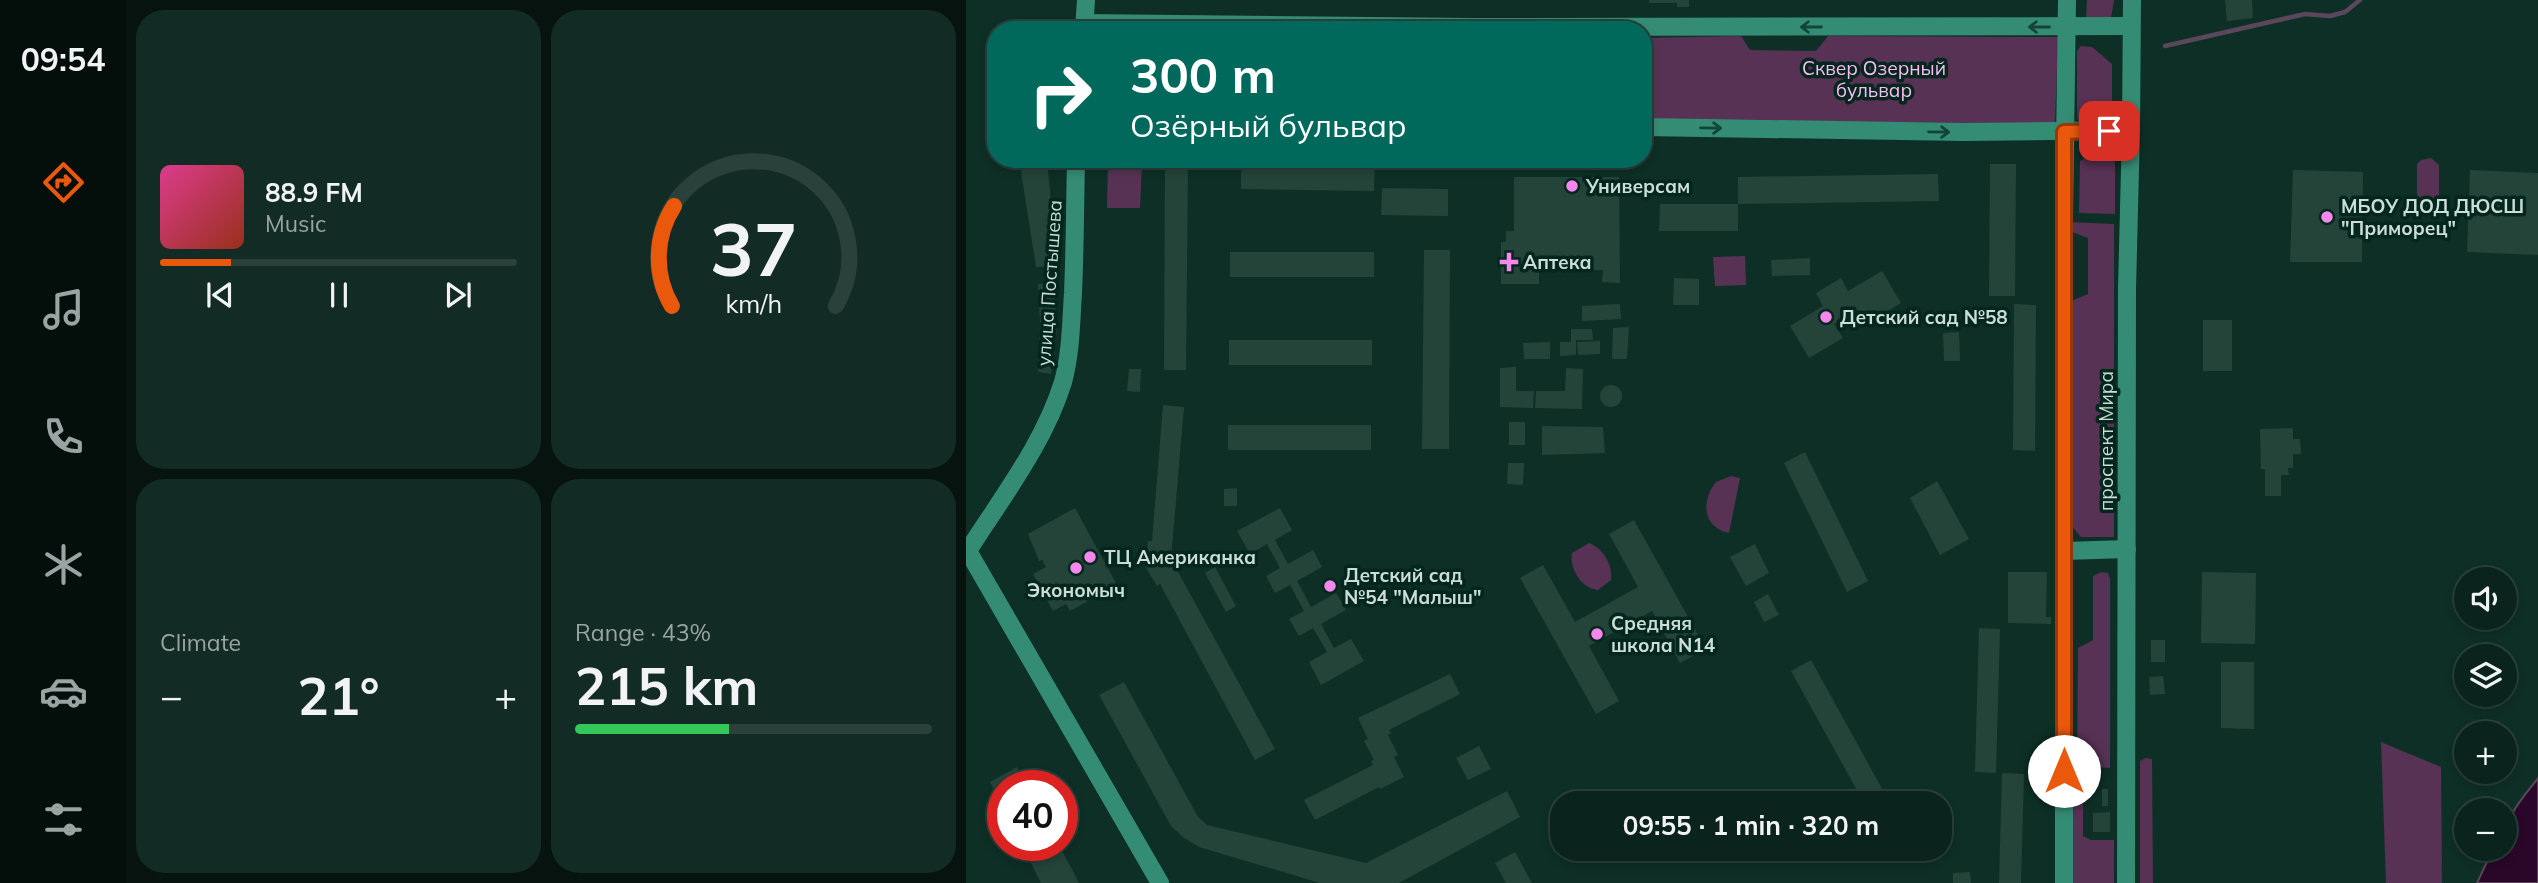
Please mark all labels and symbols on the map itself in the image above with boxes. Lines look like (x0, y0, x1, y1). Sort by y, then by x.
one-way arrow (1800, 20, 1823, 34)
one-way arrow (2027, 20, 2050, 34)
park label: Сквер Озерный бульвар (1802, 56, 1946, 102)
pin (2079, 101, 2139, 161)
one-way arrow (1700, 121, 1723, 135)
one-way arrow (1927, 125, 1950, 138)
place label: Универсам (1585, 174, 1690, 198)
marker: Универсам (1564, 178, 1580, 194)
place label: МБОУ ДОД ДЮСШ "Приморец" (2341, 194, 2524, 240)
street label: улица Постышева (1031, 199, 1067, 367)
marker: МБОУ ДОД ДЮСШ "Приморец" (2319, 209, 2335, 225)
place label: Аптека (1523, 250, 1592, 274)
marker: Аптека (1501, 254, 1517, 270)
place label: Детский сад №58 (1840, 305, 2008, 329)
marker: Детский сад №58 (1818, 309, 1834, 325)
street label: проспект Мира (2094, 371, 2118, 511)
place label: ТЦ Американка (1104, 545, 1256, 569)
marker: ТЦ Американка (1082, 549, 1098, 565)
marker: Экономыч (1068, 560, 1084, 576)
place label: Детский сад №54 "Малыш" (1344, 563, 1482, 609)
place label: Экономыч (1027, 578, 1125, 602)
marker: Детский сад №54 "Малыш" (1322, 578, 1338, 594)
place label: Средняя школа N14 (1611, 611, 1716, 657)
marker: Средняя школа N14 (1589, 626, 1605, 642)
position arrow (2027, 734, 2101, 808)
speed limit sign: 40 (987, 770, 1078, 861)

